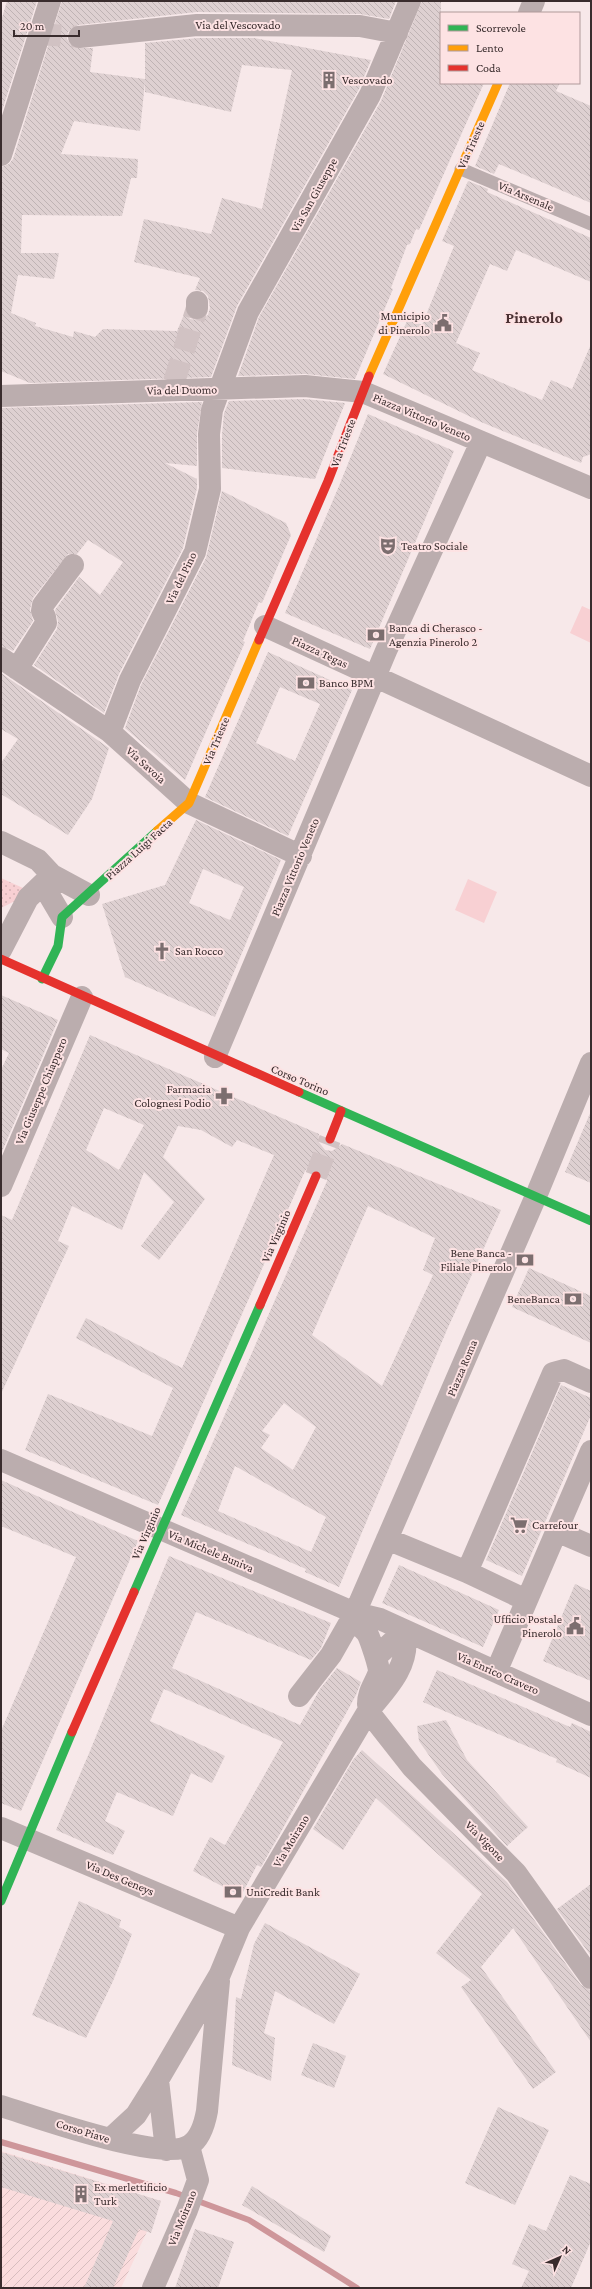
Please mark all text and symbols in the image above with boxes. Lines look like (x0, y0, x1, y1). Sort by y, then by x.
scale bar (14, 12, 79, 38)
legend (440, 12, 580, 84)
street label: Via del Vescovado (195, 18, 281, 32)
text: 20 m (20, 19, 45, 33)
text: Scorrevole (476, 21, 526, 35)
text: Lento (476, 41, 504, 55)
text: Coda (476, 61, 501, 75)
building icon: Vescovado (319, 70, 339, 90)
place label: Vescovado (342, 73, 392, 87)
street label: Via Trieste (454, 119, 488, 171)
street label: Via San Giuseppe (288, 156, 340, 234)
street label: Via Arsenale (496, 178, 556, 214)
place label: Municipio di Pinerolo (378, 309, 430, 337)
district label: Pinerolo (505, 309, 563, 326)
public building icon: Municipio di Pinerolo (433, 313, 453, 333)
street label: Via del Duomo (147, 382, 217, 398)
street label: Piazza Vittorio Veneto (371, 390, 473, 444)
street label: Via Trieste (327, 417, 359, 469)
theatre icon: Teatro Sociale (378, 536, 398, 556)
place label: Teatro Sociale (401, 539, 468, 553)
street label: Via del Pino (162, 550, 200, 606)
place label: Banca di Cherasco - Agenzia Pinerolo 2 (389, 621, 483, 649)
bank icon: Banca di Cherasco - Agenzia Pinerolo 2 (366, 625, 386, 645)
street label: Piazza Tegas (290, 633, 350, 671)
bank icon: Banco BPM (296, 673, 316, 693)
place label: Banco BPM (319, 676, 373, 690)
street label: Via Trieste (200, 715, 232, 767)
street label: Via Savoia (123, 743, 169, 787)
street label: Piazza Luigi Facta (103, 815, 176, 883)
street label: Piazza Vittorio Veneto (268, 816, 322, 918)
church icon: San Rocco (152, 941, 172, 961)
place label: San Rocco (175, 944, 223, 958)
street label: Via Giuseppe Chiappero (12, 1035, 70, 1147)
street label: Corso Torino (269, 1061, 331, 1099)
place label: Farmacia Colognesi Podio (134, 1082, 211, 1110)
pharmacy icon: Farmacia Colognesi Podio (214, 1086, 234, 1106)
street label: Via Virginio (258, 1208, 294, 1264)
place label: Bene Banca - Filiale Pinerolo (441, 1246, 512, 1274)
bank icon: Bene Banca - Filiale Pinerolo (515, 1250, 535, 1270)
bank icon: BeneBanca (563, 1289, 583, 1309)
place label: BeneBanca (507, 1292, 560, 1306)
street label: Piazza Roma (444, 1337, 480, 1399)
street label: Via Virginio (128, 1505, 164, 1561)
supermarket icon: Carrefour (509, 1515, 529, 1535)
place label: Carrefour (532, 1518, 579, 1532)
street label: Via Michele Buniva (166, 1527, 256, 1575)
place label: Ufficio Postale Pinerolo (494, 1612, 562, 1640)
public building icon: Ufficio Postale Pinerolo (565, 1616, 585, 1636)
street label: Via Enrico Cravero (455, 1649, 541, 1697)
street label: Via Moirano (270, 1812, 312, 1870)
street label: Via Vigone (462, 1818, 508, 1864)
street label: Via Des Geneys (84, 1857, 156, 1899)
bank icon: UniCredit Bank (223, 1882, 243, 1902)
place label: UniCredit Bank (246, 1885, 320, 1899)
street label: Corso Piave (54, 2116, 112, 2146)
place label: Ex merlettificio Turk (94, 2180, 167, 2208)
building icon: Ex merlettificio Turk (71, 2184, 91, 2204)
street label: Via Moirano (165, 2188, 199, 2248)
north arrow (540, 2237, 580, 2277)
text: N (560, 2243, 574, 2257)

